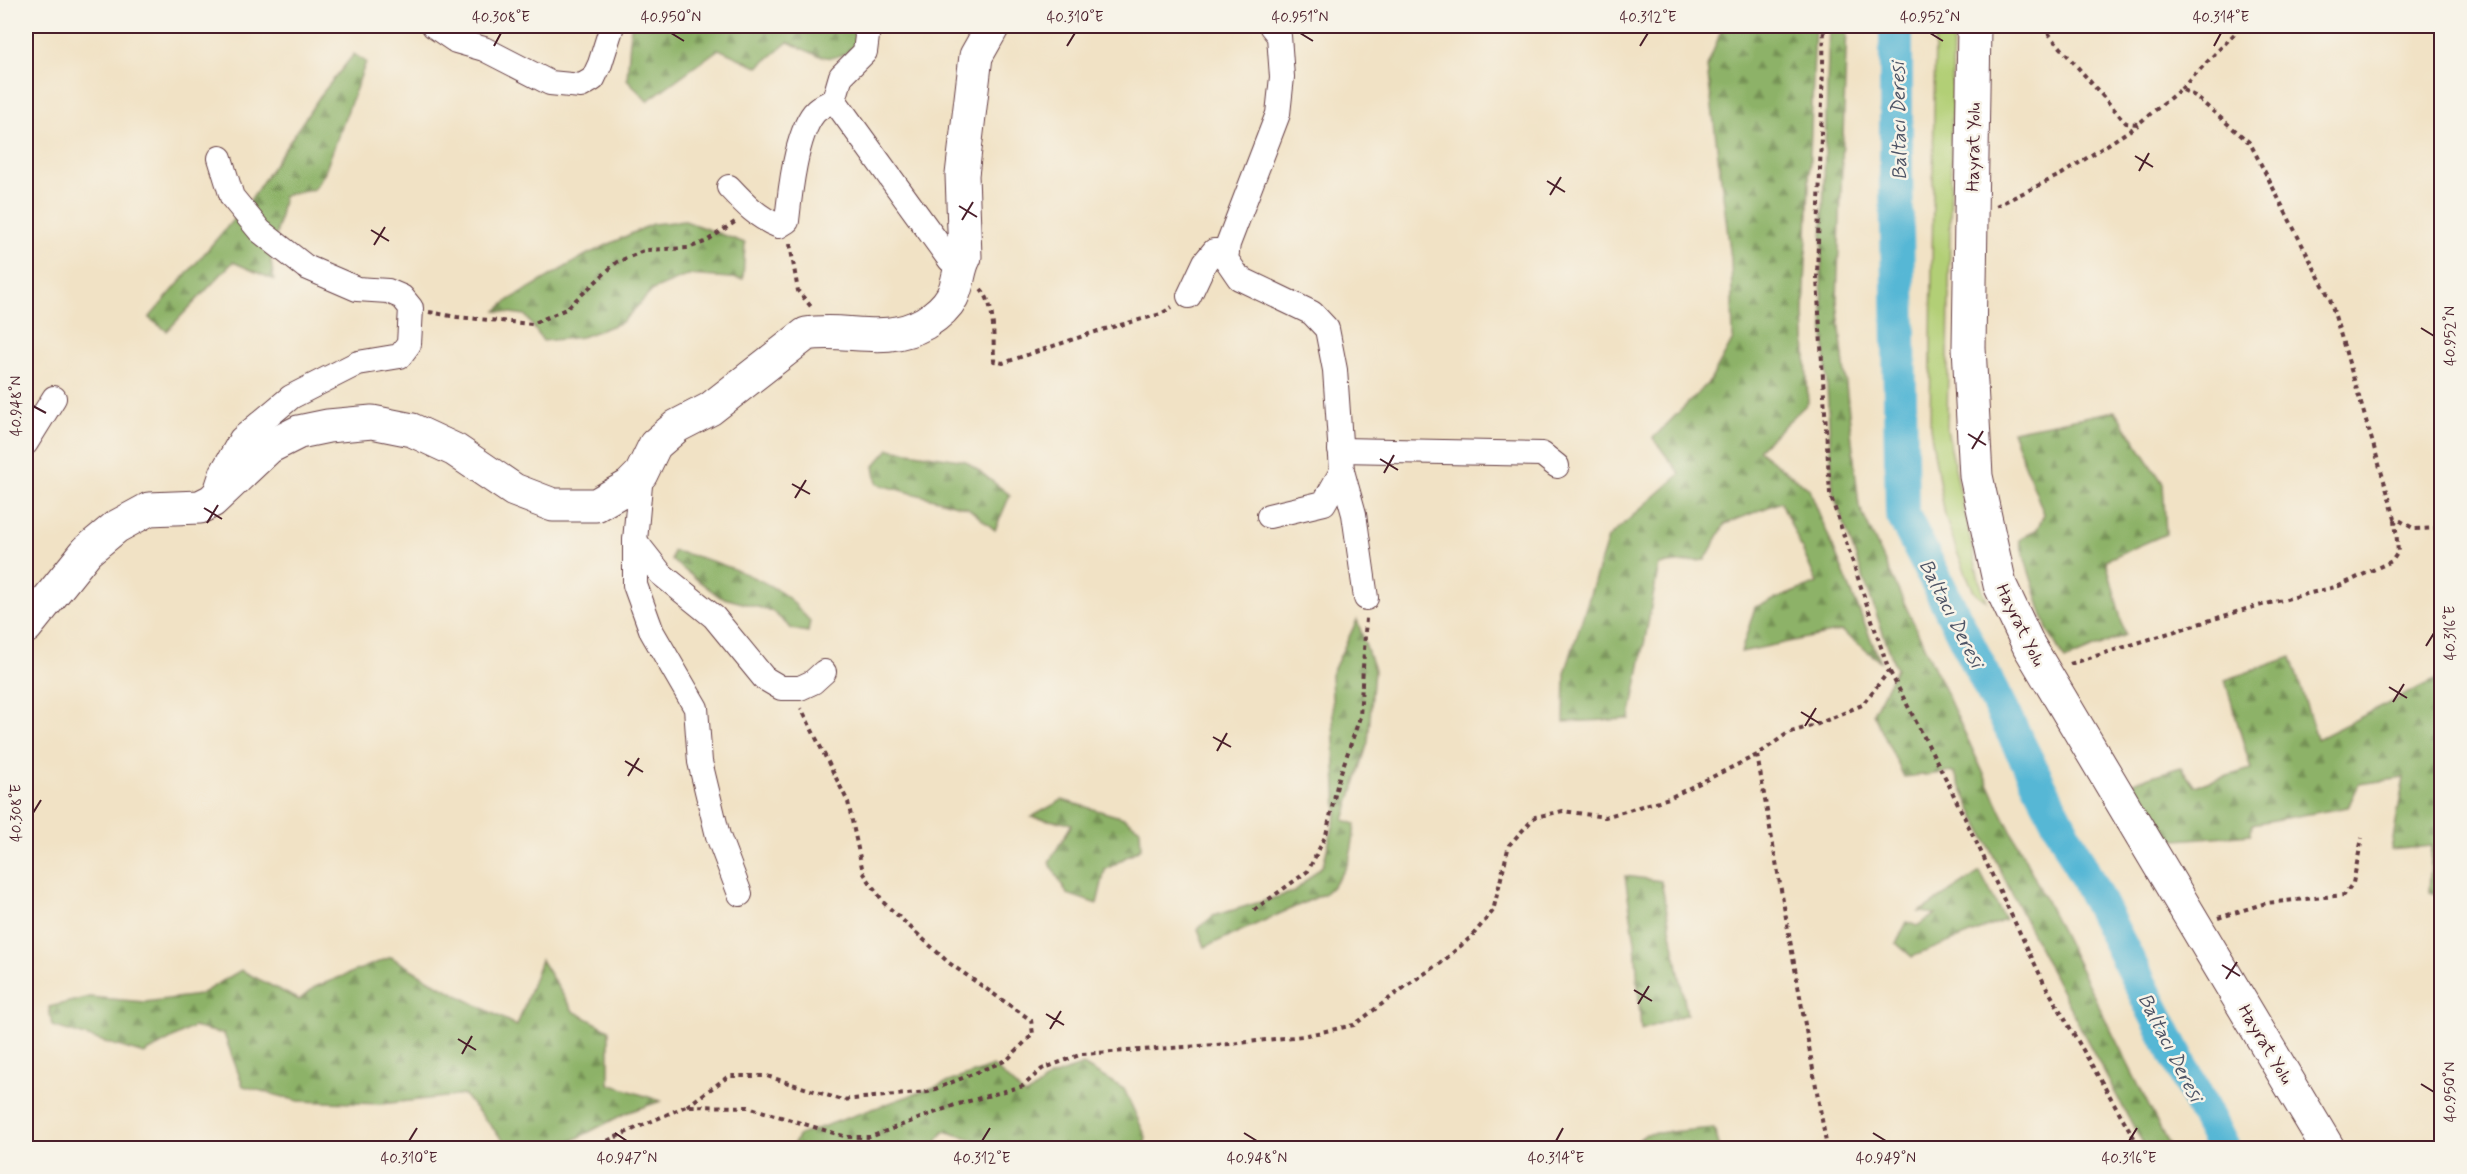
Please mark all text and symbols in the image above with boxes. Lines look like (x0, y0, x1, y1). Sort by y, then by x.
text: 40.308°E (472, 8, 530, 28)
text: 40.950°N (641, 8, 701, 28)
text: 40.310°E (1047, 8, 1104, 28)
text: 40.951°N (1271, 8, 1329, 28)
text: 40.312°E (1620, 8, 1677, 28)
text: 40.952°N (1900, 8, 1960, 28)
text: 40.314°E (2193, 8, 2250, 28)
water label: Baltacı Deresi (1885, 59, 1914, 180)
street label: Hayrat Yolu (1961, 102, 1987, 192)
text: 40.952°N (2441, 306, 2461, 366)
text: 40.948°N (7, 376, 27, 436)
water label: Baltacı Deresi (1912, 555, 1991, 675)
street label: Hayrat Yolu (1990, 580, 2050, 671)
text: 40.316°E (2441, 605, 2461, 660)
text: 40.308°E (7, 784, 27, 842)
water label: Baltacı Deresi (2131, 989, 2210, 1109)
street label: Hayrat Yolu (2232, 1000, 2298, 1089)
text: 40.950°N (2441, 1062, 2461, 1122)
text: 40.310°E (381, 1149, 438, 1169)
text: 40.947°N (597, 1149, 657, 1169)
text: 40.312°E (954, 1149, 1011, 1169)
text: 40.948°N (1227, 1149, 1287, 1169)
text: 40.314°E (1528, 1149, 1585, 1169)
text: 40.949°N (1856, 1149, 1916, 1169)
text: 40.316°E (2102, 1149, 2157, 1169)

